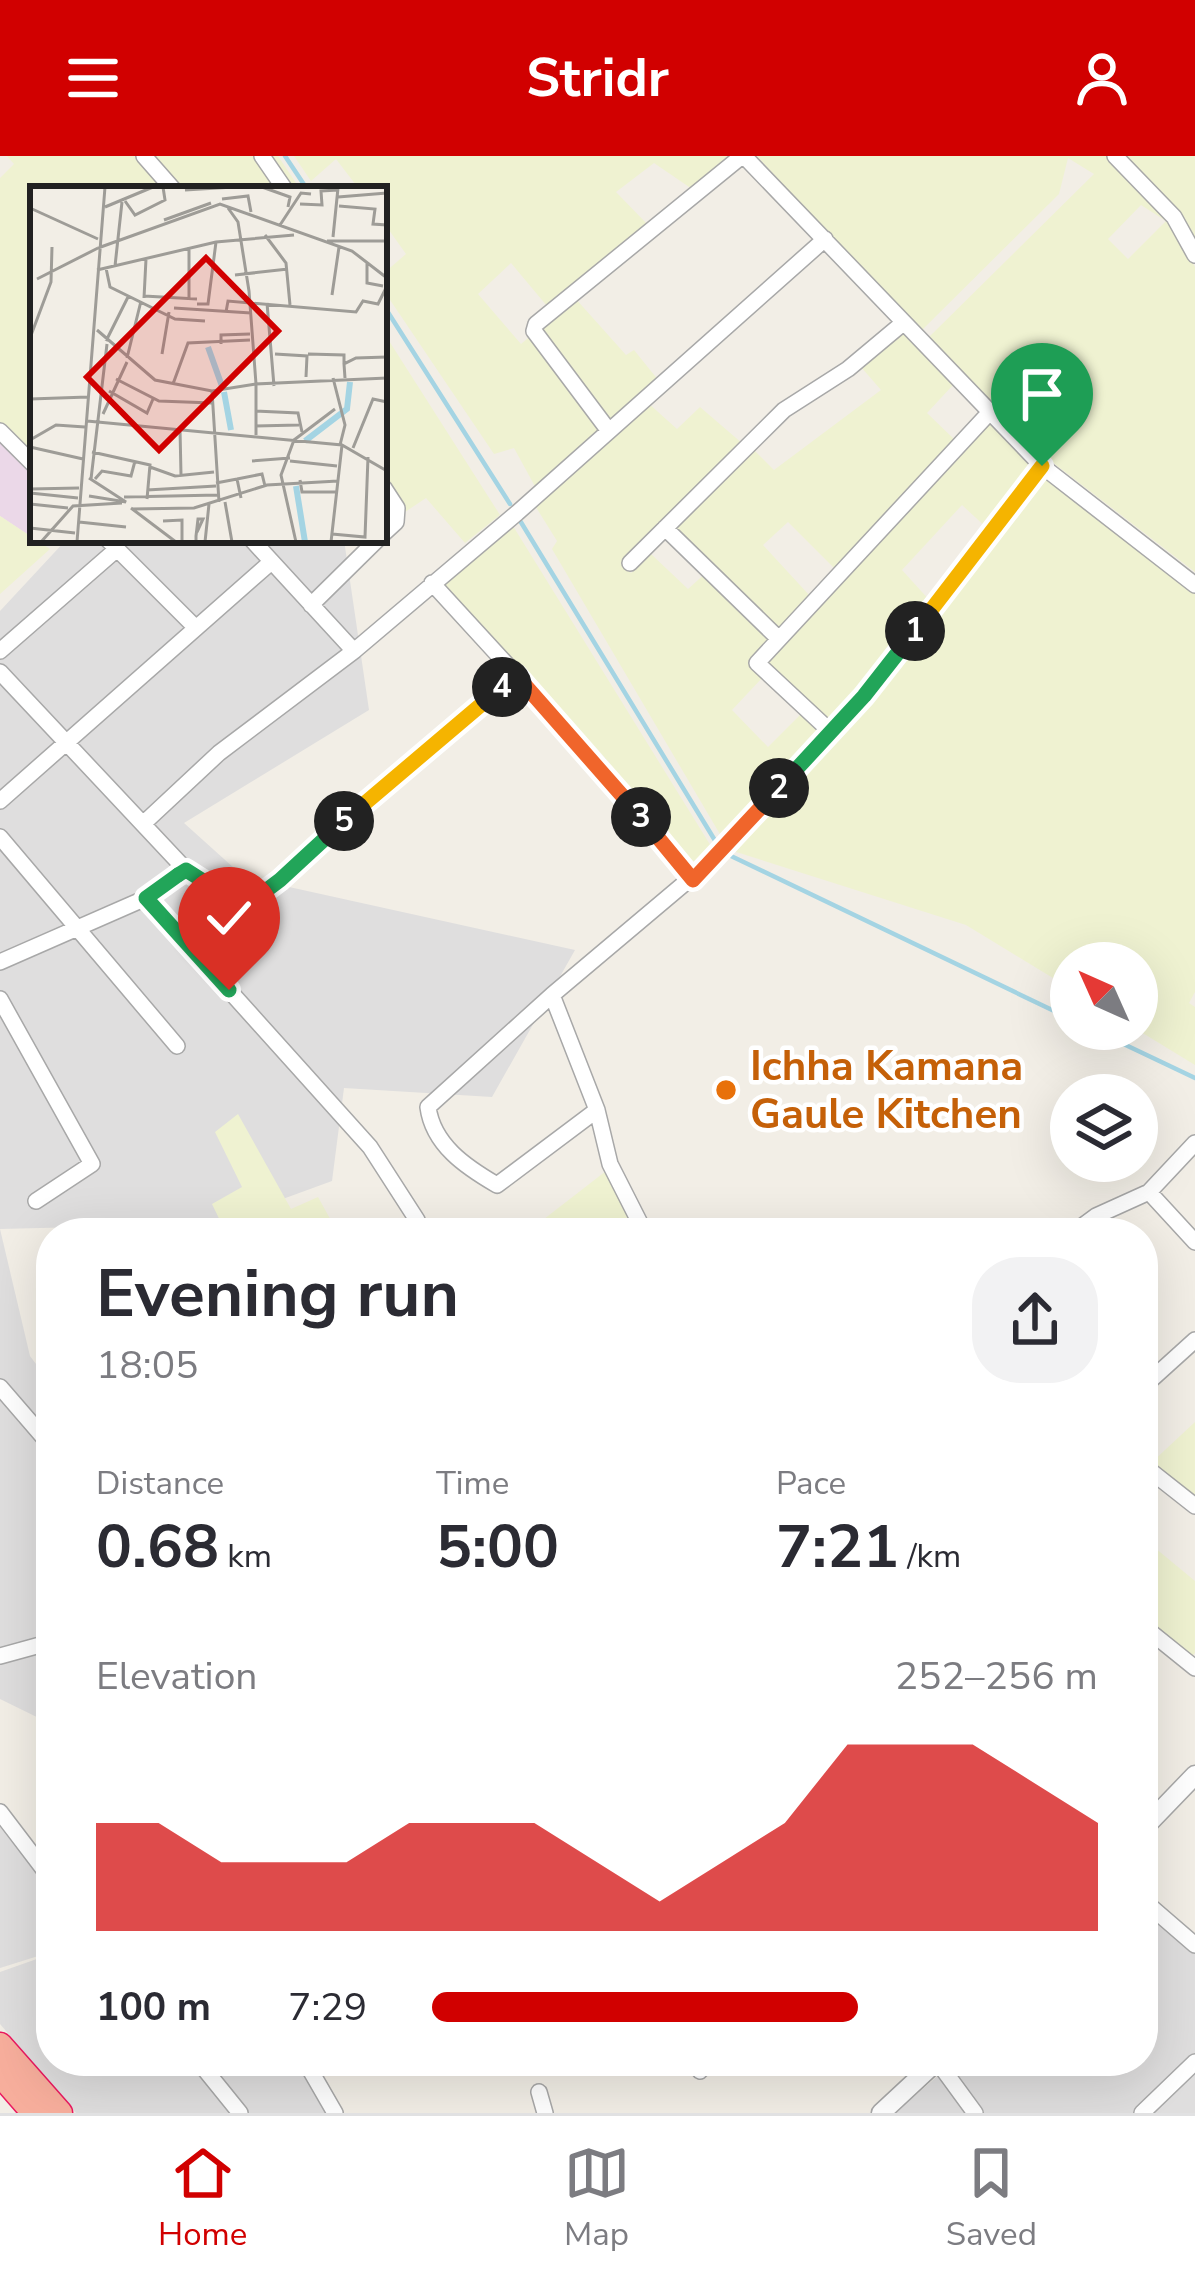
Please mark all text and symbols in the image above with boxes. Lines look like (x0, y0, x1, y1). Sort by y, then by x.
text: Stridr (526, 41, 669, 115)
icon: menu (60, 45, 126, 111)
icon: person (1069, 45, 1135, 111)
inset map (30, 186, 387, 543)
pin (991, 343, 1093, 466)
icon: arrive (1009, 361, 1075, 427)
pin: 1 (885, 601, 945, 661)
text: 1 (905, 608, 925, 653)
pin: 4 (472, 657, 532, 717)
text: 4 (492, 664, 512, 709)
pin: 2 (749, 758, 809, 818)
text: 2 (769, 765, 789, 810)
pin: 3 (611, 787, 671, 847)
pin: 5 (314, 791, 374, 851)
text: 3 (631, 794, 651, 839)
text: 5 (334, 798, 354, 843)
pin (178, 867, 280, 990)
icon: check (196, 885, 262, 951)
north arrow (1050, 942, 1158, 1050)
map controls (1050, 942, 1158, 1182)
place label: Ichha Kamana Gaule Kitchen (750, 1038, 1023, 1143)
button: layers (1050, 1074, 1158, 1182)
marker: Ichha Kamana Gaule Kitchen (713, 1077, 739, 1103)
text: Evening run (96, 1249, 459, 1339)
button: share (972, 1257, 1098, 1383)
text: 18:05 (96, 1339, 199, 1392)
text: Distance (96, 1461, 224, 1506)
text: Time (436, 1461, 509, 1506)
text: Pace (776, 1461, 846, 1506)
text: 0.68 (96, 1506, 219, 1588)
text: 5:00 (436, 1506, 559, 1588)
text: 7:21 (776, 1506, 899, 1588)
text: km (219, 1534, 272, 1579)
text: /km (899, 1534, 961, 1579)
text: Elevation (96, 1650, 257, 1703)
text: 252–256 m (895, 1650, 1098, 1703)
text: 100 m (96, 1981, 211, 2034)
text: 7:29 (288, 1981, 367, 2034)
tab: Home (158, 2140, 247, 2257)
tab: Map (564, 2140, 630, 2257)
tab: Saved (946, 2140, 1037, 2257)

